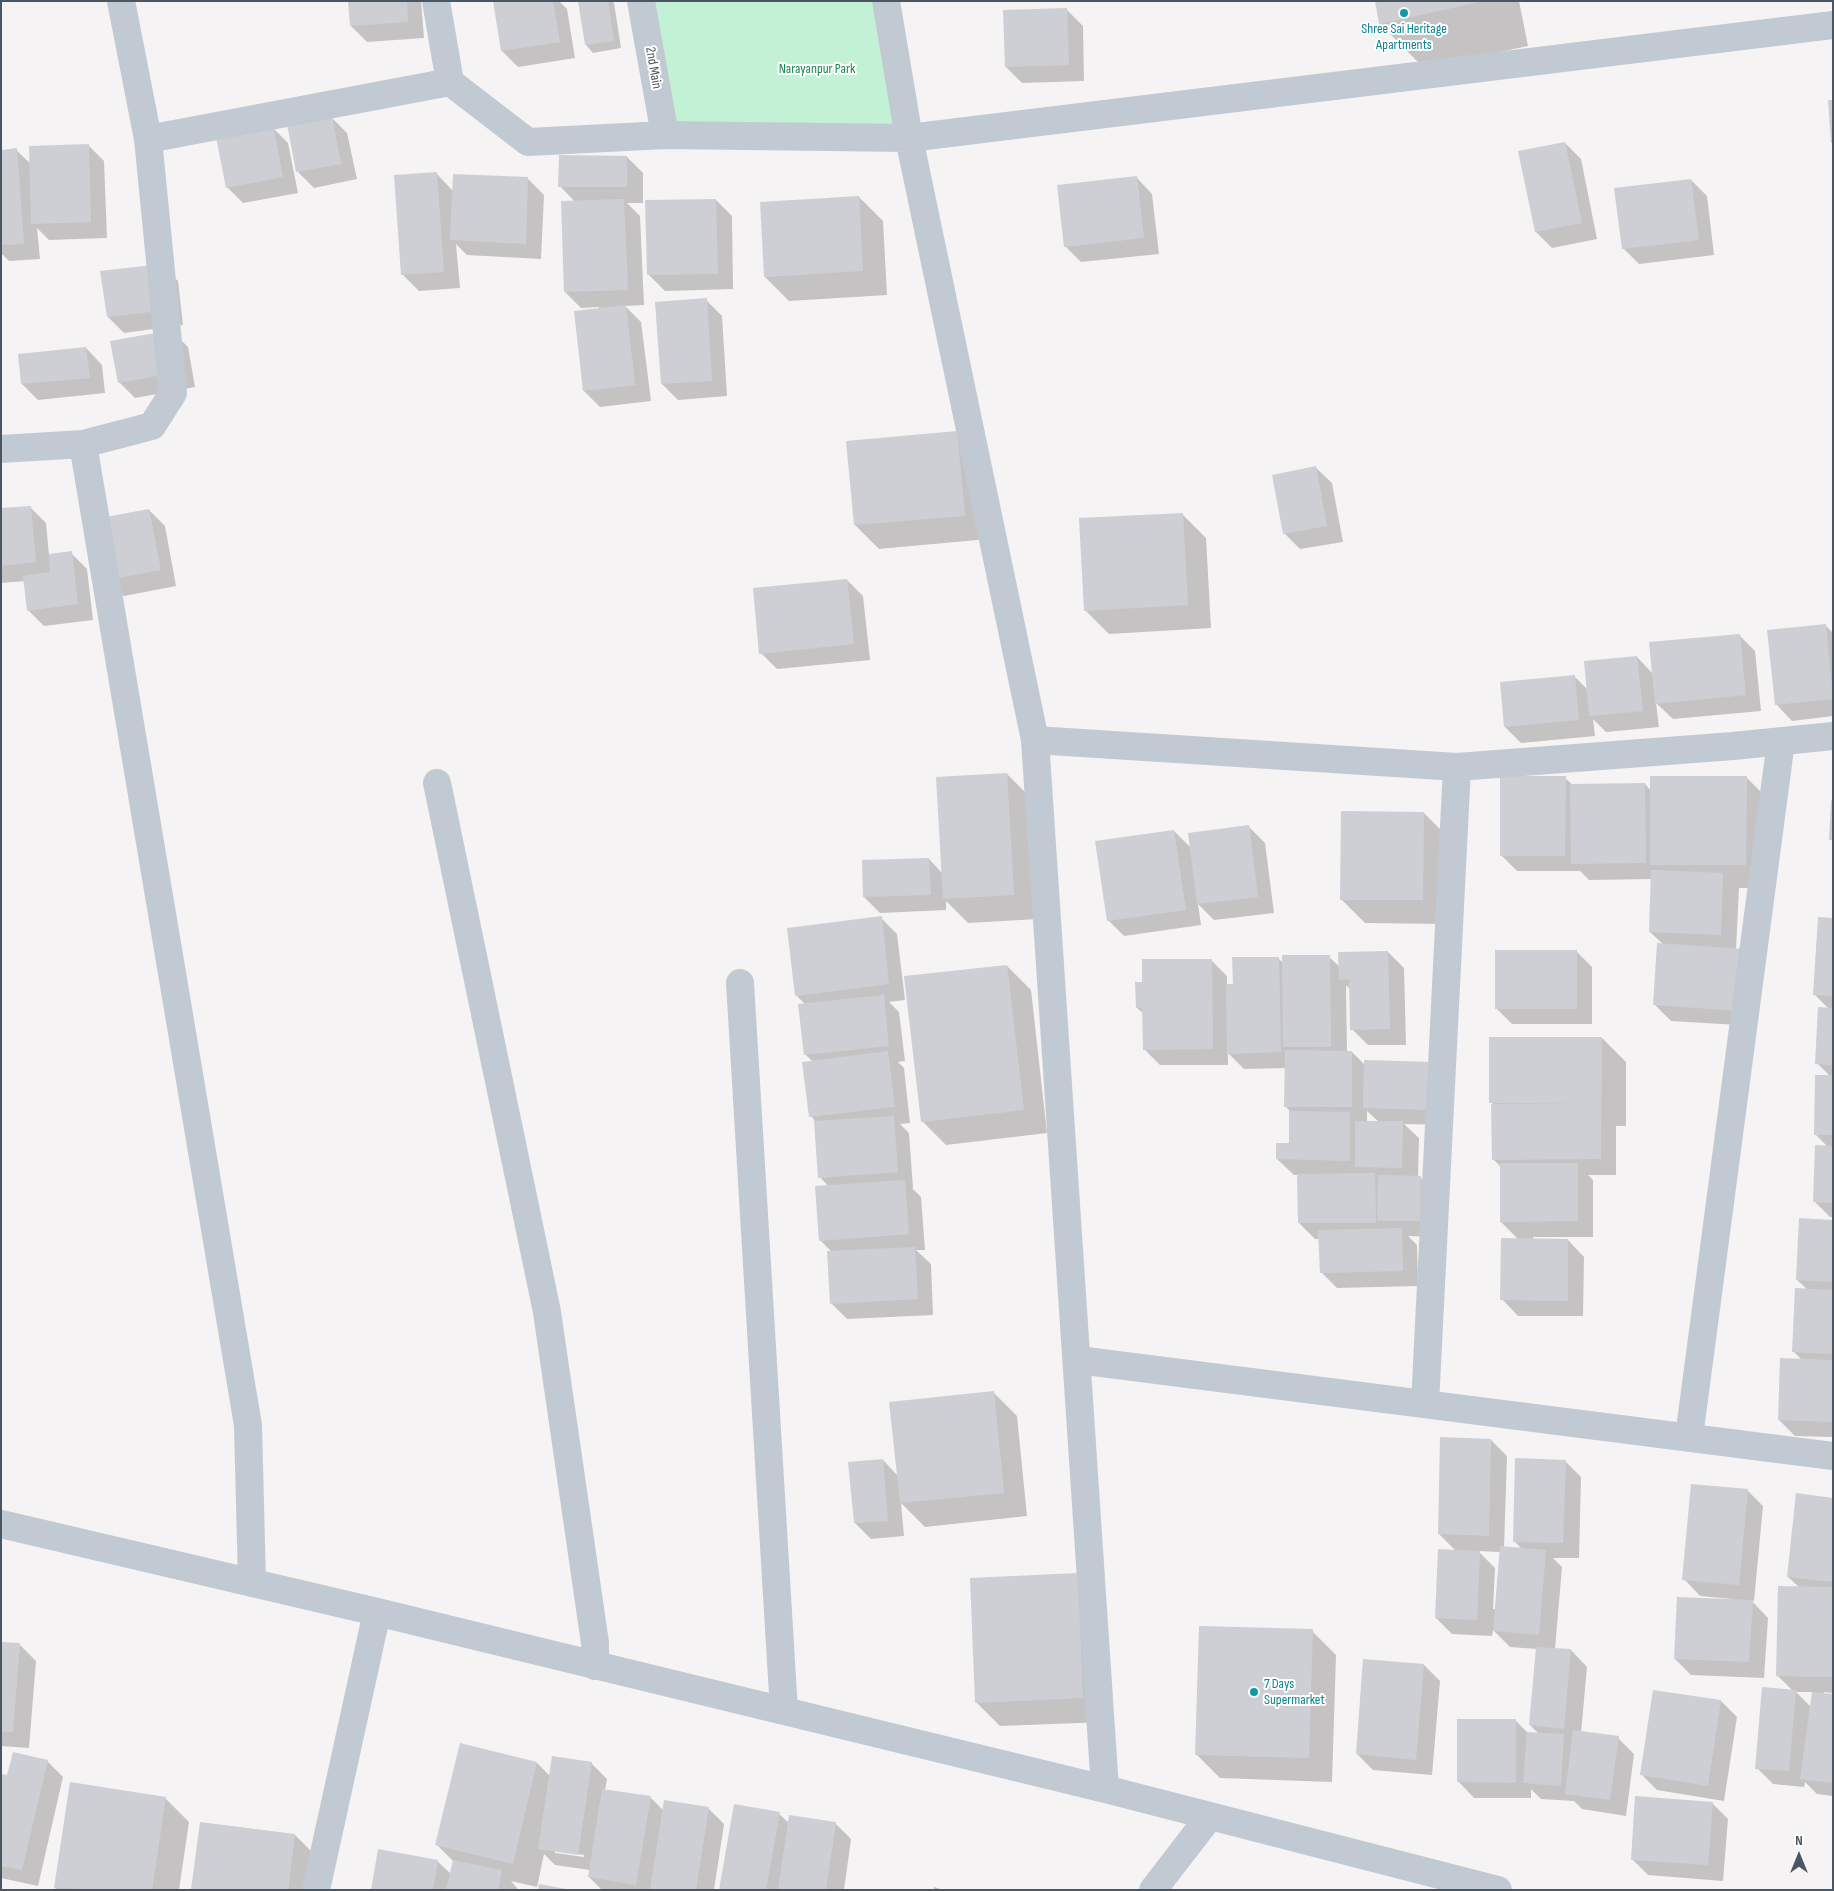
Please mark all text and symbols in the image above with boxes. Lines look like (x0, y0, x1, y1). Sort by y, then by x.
marker: Shree Sai Heritage Apartments (1398, 7, 1410, 19)
place label: Shree Sai Heritage Apartments (1361, 21, 1447, 54)
street label: 2nd Main (641, 46, 665, 90)
park label: Narayanpur Park (779, 61, 855, 77)
place label: 7 Days Supermarket (1264, 1676, 1325, 1708)
marker: 7 Days Supermarket (1248, 1686, 1260, 1698)
north arrow (1774, 1831, 1824, 1881)
text: N (1795, 1832, 1803, 1849)

